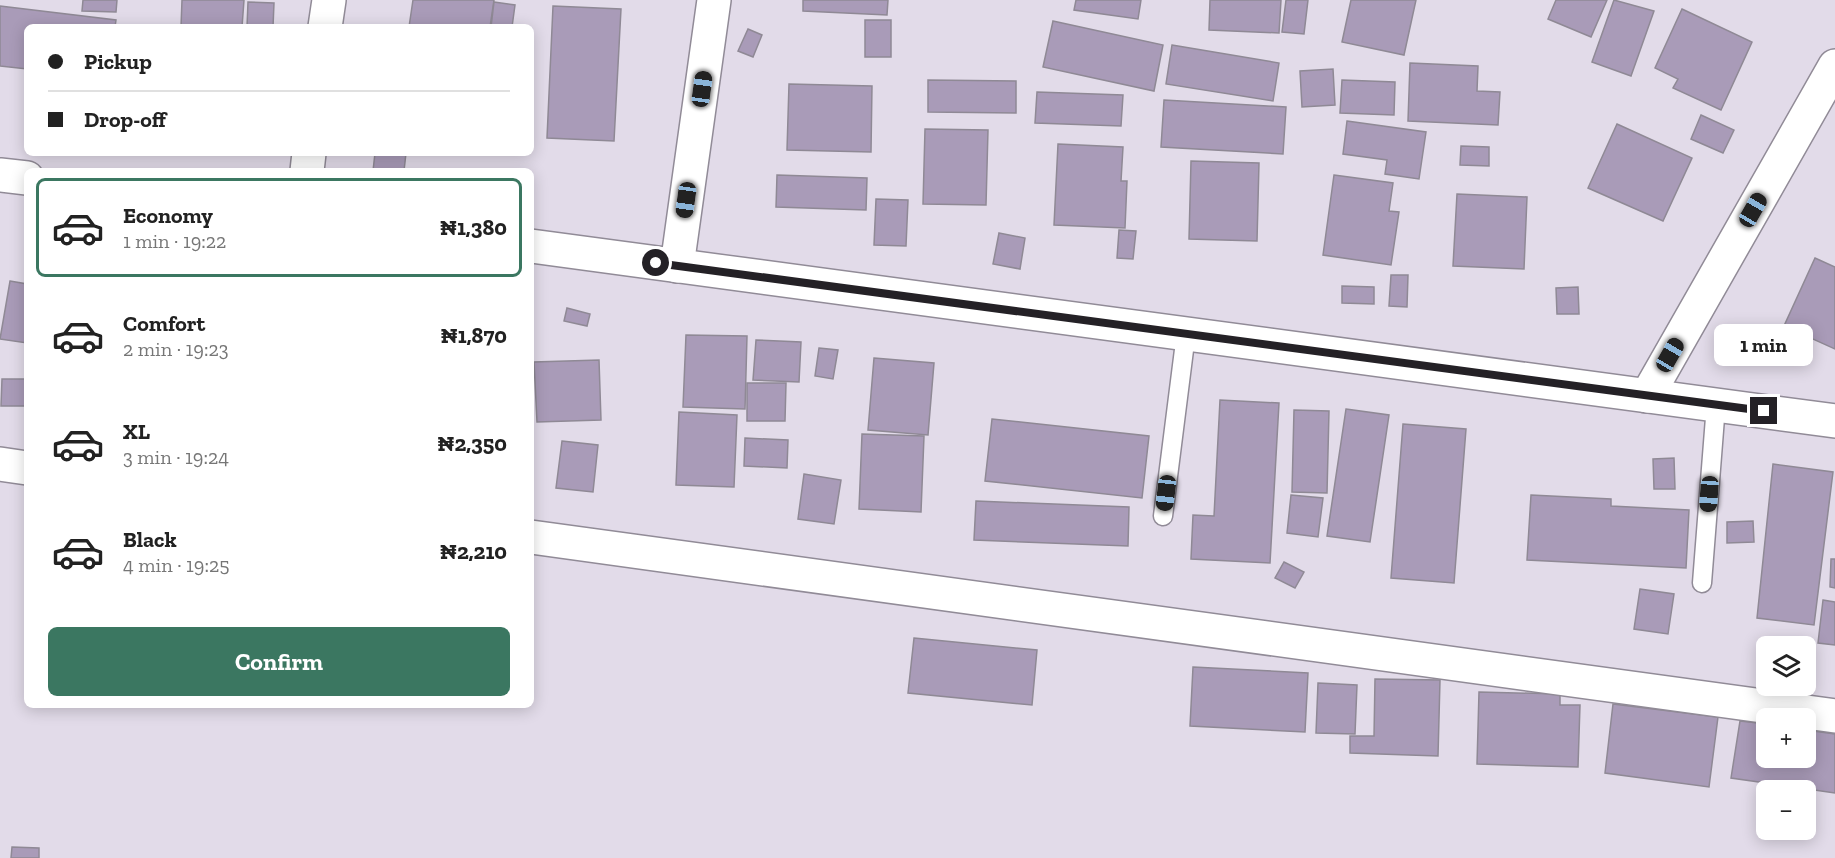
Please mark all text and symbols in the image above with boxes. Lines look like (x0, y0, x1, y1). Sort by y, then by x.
text: Pickup (84, 48, 152, 75)
car (691, 70, 713, 108)
text: Drop-off (84, 106, 166, 133)
car (675, 181, 697, 219)
car (1736, 190, 1770, 230)
icon: car (51, 201, 105, 255)
text: Economy (123, 202, 213, 229)
text: ₦1,380 (440, 214, 507, 241)
text: 1 min · 19:22 (123, 229, 226, 253)
route start (642, 249, 669, 276)
icon: car (51, 309, 105, 363)
text: Comfort (123, 310, 205, 337)
text: ₦1,870 (441, 322, 507, 349)
callout: 1 min (1714, 324, 1814, 366)
text: 1 min (1740, 333, 1787, 357)
car (1653, 335, 1687, 375)
text: 2 min · 19:23 (123, 337, 229, 361)
route end (1750, 397, 1777, 424)
icon: car (51, 417, 105, 471)
text: XL (123, 418, 150, 445)
text: ₦2,350 (437, 430, 507, 457)
text: 3 min · 19:24 (123, 445, 229, 469)
car (1155, 474, 1177, 512)
car (1699, 475, 1719, 513)
icon: car (51, 525, 105, 579)
text: Black (123, 526, 177, 553)
text: ₦2,210 (440, 538, 507, 565)
text: 4 min · 19:25 (123, 553, 229, 577)
button: Confirm (48, 627, 510, 696)
map controls (1756, 636, 1816, 840)
button: layers (1756, 636, 1816, 696)
button: + (1756, 708, 1816, 768)
button: − (1756, 780, 1816, 840)

